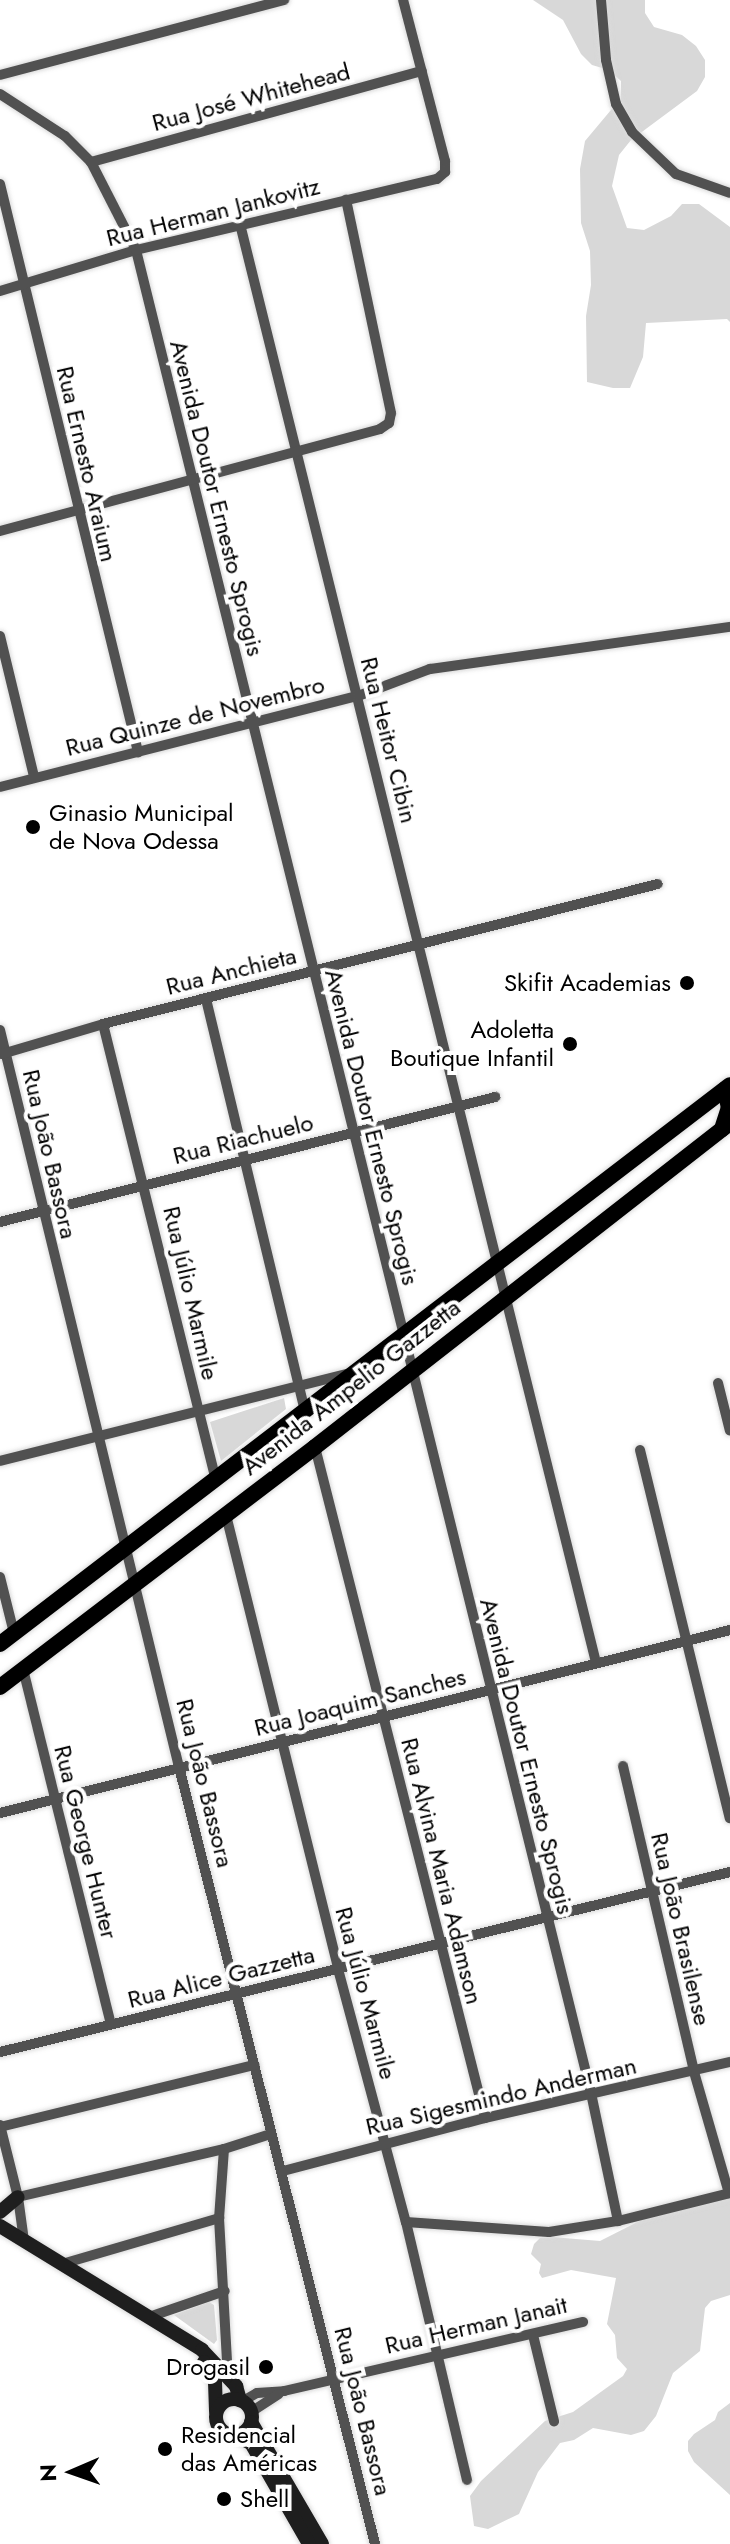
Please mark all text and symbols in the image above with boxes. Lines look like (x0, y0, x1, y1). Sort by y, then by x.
street label: Rua José Whitehead (149, 57, 353, 137)
street label: Rua Herman Jankovitz (103, 172, 323, 252)
street label: Avenida Doutor Ernesto Sprogis (164, 337, 270, 659)
street label: Rua Ernesto Araium (50, 363, 124, 565)
street label: Rua Heitor Cibin (354, 654, 424, 826)
street label: Rua Quinze de Novembro (62, 670, 328, 762)
place label: Ginasio Municipal de Nova Odessa (49, 799, 234, 855)
marker: Ginasio Municipal de Nova Odessa (24, 818, 42, 836)
street label: Rua Anchieta (163, 941, 299, 1001)
street label: Avenida Doutor Ernesto Sprogis (319, 966, 425, 1288)
place label: Skifit Academias (504, 969, 671, 997)
marker: Skifit Academias (678, 974, 696, 992)
place label: Adoletta Boutique Infantil (390, 1016, 554, 1072)
marker: Adoletta Boutique Infantil (561, 1035, 579, 1053)
street label: Rua João Bassora (17, 1067, 83, 1241)
street label: Rua Riachuelo (170, 1108, 316, 1170)
street label: Rua Júlio Marmile (157, 1203, 225, 1383)
street label: Avenida Ampelio Gazzetta (236, 1293, 466, 1481)
street label: Avenida Doutor Ernesto Sprogis (474, 1595, 580, 1917)
street label: Rua Joaquim Sanches (251, 1662, 469, 1742)
street label: Rua João Bassora (170, 1696, 240, 1870)
street label: Rua Alvina Maria Adamson (395, 1735, 489, 2007)
street label: Rua George Hunter (48, 1742, 124, 1942)
street label: Rua João Brasilense (645, 1830, 717, 2028)
street label: Rua Júlio Marmile (329, 1904, 403, 2082)
street label: Rua Alice Gazzetta (125, 1940, 317, 2014)
street label: Rua Sigesmindo Anderman (363, 2051, 639, 2141)
street label: Rua Herman Janait (382, 2290, 570, 2360)
street label: Rua João Bassora (328, 2324, 398, 2498)
place label: Drogasil (166, 2353, 250, 2381)
marker: Drogasil (257, 2358, 275, 2376)
place label: Residencial das Américas (181, 2421, 317, 2477)
north arrow (32, 2432, 112, 2512)
marker: Residencial das Américas (156, 2440, 174, 2458)
text: N (32, 2464, 64, 2482)
place label: Shell (240, 2485, 289, 2513)
marker: Shell (215, 2490, 233, 2508)

